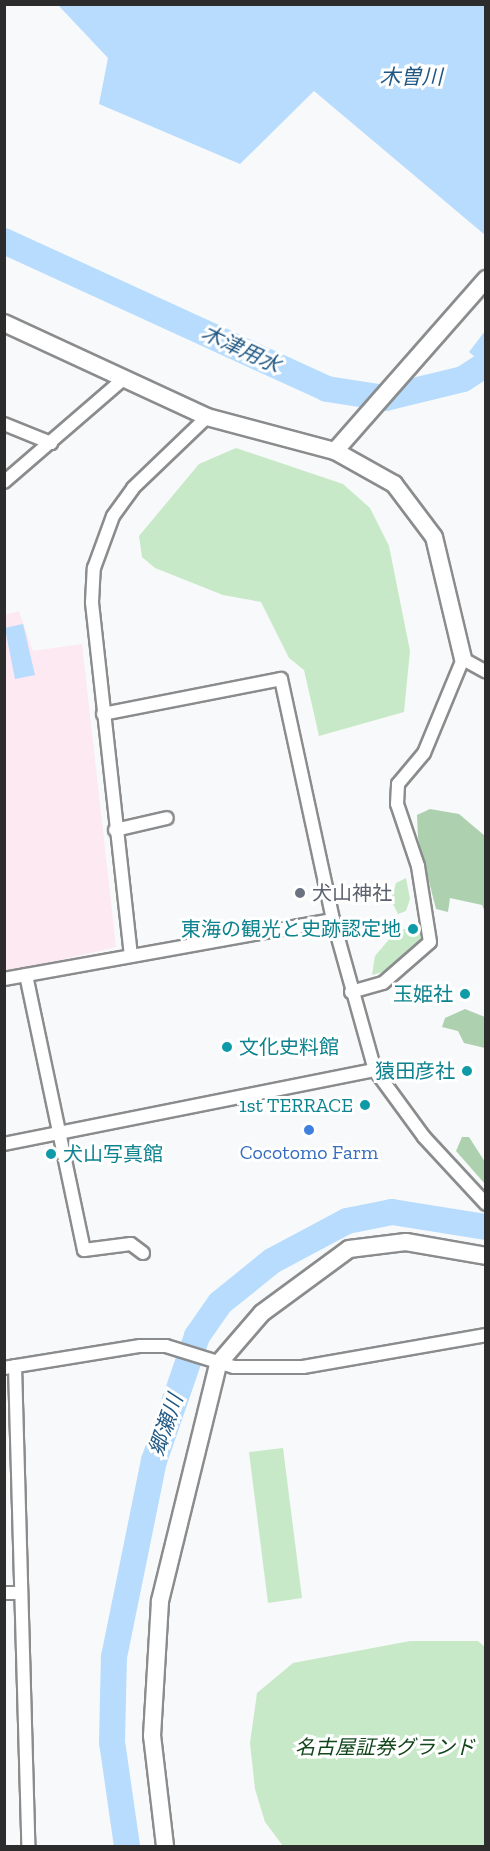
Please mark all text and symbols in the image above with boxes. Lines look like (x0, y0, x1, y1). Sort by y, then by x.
water label: 木曽川 (380, 64, 442, 90)
water label: 木津用水 (198, 320, 284, 378)
place label: 犬山神社 (312, 881, 392, 905)
marker: 犬山神社 (293, 886, 307, 900)
place label: 東海の観光と史跡認定地 (181, 917, 401, 941)
marker: 東海の観光と史跡認定地 (406, 922, 420, 936)
place label: 玉姫社 (393, 982, 453, 1006)
marker: 玉姫社 (458, 987, 472, 1001)
place label: 文化史料館 (239, 1035, 339, 1059)
marker: 文化史料館 (220, 1040, 234, 1054)
place label: 猿田彦社 (375, 1059, 455, 1083)
marker: 猿田彦社 (460, 1064, 474, 1078)
place label: 1st TERRACE (239, 1093, 353, 1117)
marker: 1st TERRACE (358, 1098, 372, 1112)
marker: Cocotomo Farm (302, 1123, 316, 1137)
place label: Cocotomo Farm (240, 1140, 378, 1164)
place label: 犬山写真館 (63, 1142, 163, 1166)
marker: 犬山写真館 (44, 1147, 58, 1161)
water label: 郷瀬川 (144, 1391, 188, 1459)
park label: 名古屋証券グランド (295, 1735, 475, 1759)

